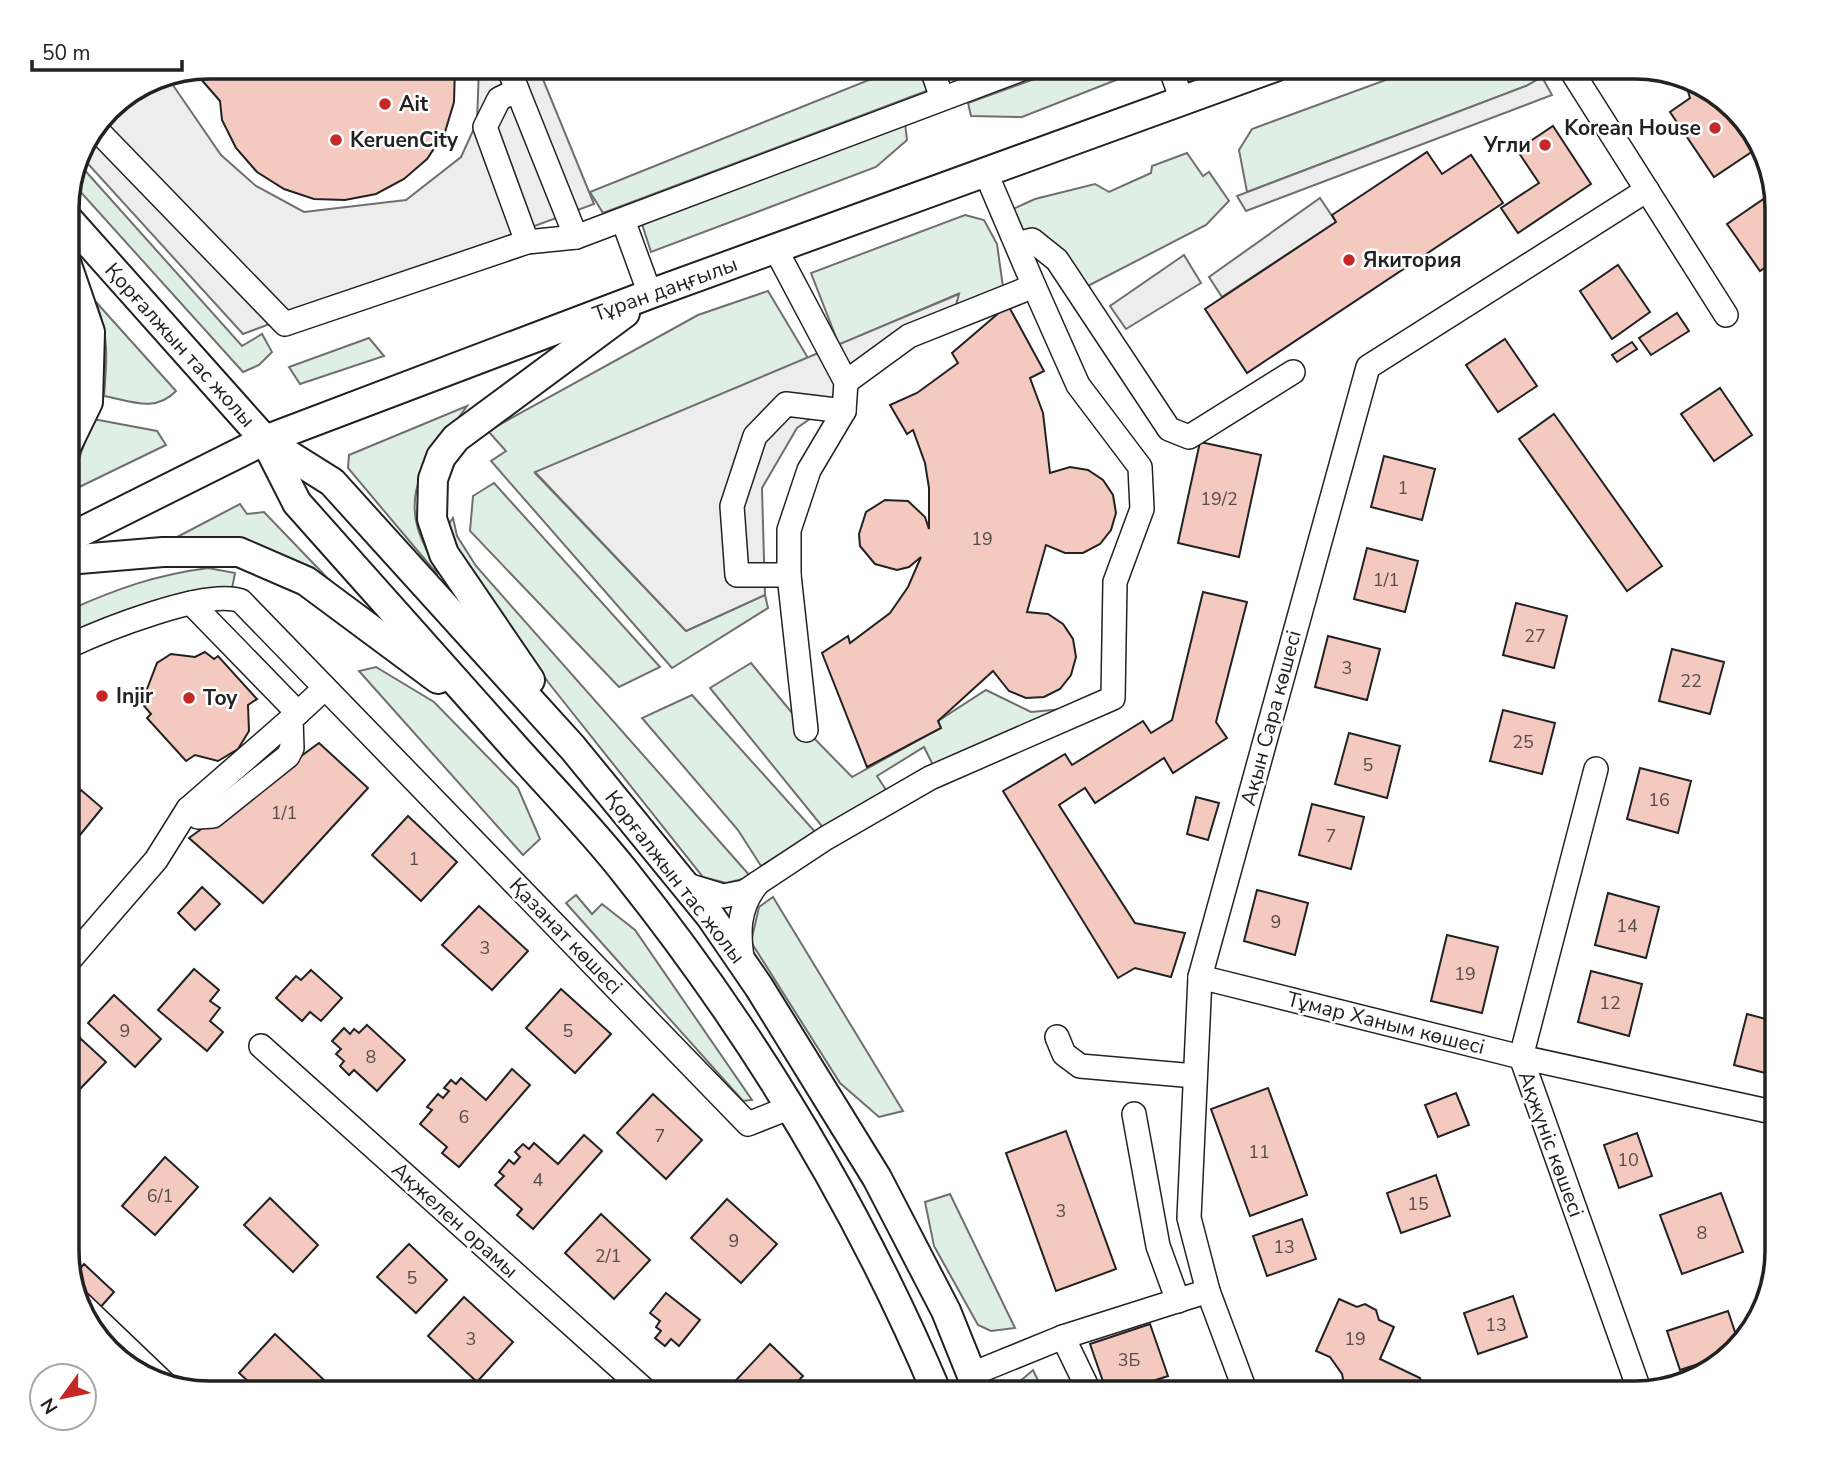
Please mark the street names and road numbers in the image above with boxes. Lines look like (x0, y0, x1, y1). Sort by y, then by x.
street label: Тұран даңғылы (589, 250, 741, 328)
street label: Қорғалжын тас жолы (99, 257, 261, 433)
street label: Ақын Сара көшесі (1234, 627, 1308, 809)
street label: Қорғалжын тас жолы (599, 785, 751, 969)
street label: Қазанат көшесі (503, 872, 629, 1000)
street label: Тұмар Ханым көшесі (1284, 985, 1488, 1061)
street label: Ақжүніс көшесі (1512, 1067, 1590, 1221)
street label: Ақжелен орамы (386, 1156, 524, 1284)

